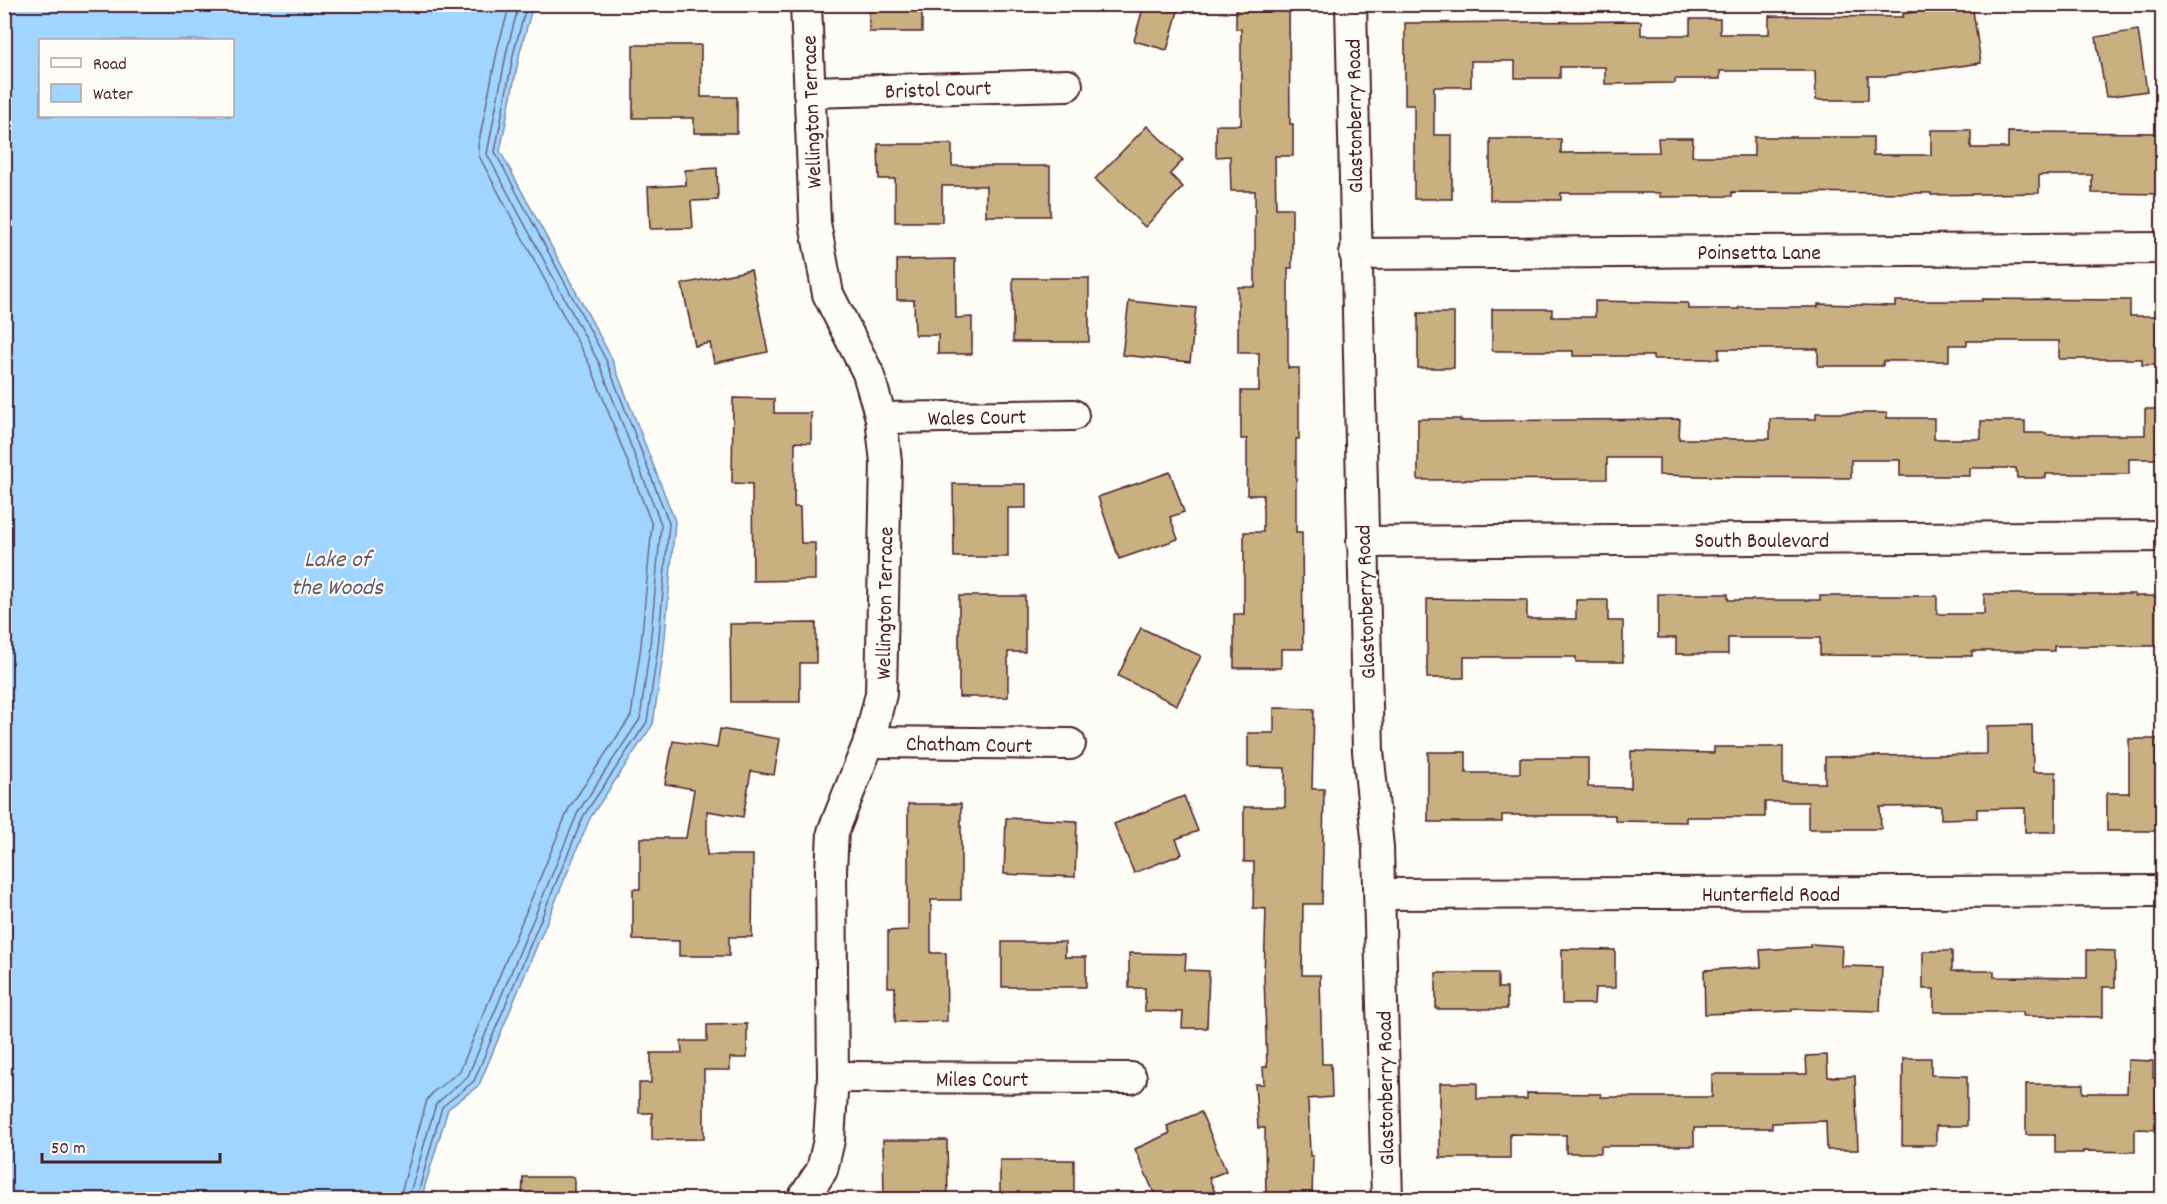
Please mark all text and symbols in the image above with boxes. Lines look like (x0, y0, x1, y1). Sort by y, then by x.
street label: Wellington Terrace (795, 35, 832, 189)
street label: Glastonberry Road (1340, 38, 1373, 194)
legend (39, 39, 234, 117)
text: Road (93, 53, 127, 78)
street label: Bristol Court (884, 74, 992, 109)
text: Water (93, 83, 133, 108)
street label: Poinsetta Lane (1697, 239, 1821, 270)
street label: Wales Court (928, 403, 1027, 436)
street label: Glastonberry Road (1349, 524, 1386, 680)
street label: Wellington Terrace (870, 526, 903, 680)
street label: South Boulevard (1695, 527, 1829, 558)
water label: Lake of the Woods (291, 544, 384, 606)
street label: Chatham Court (905, 730, 1032, 763)
street label: Hunterfield Road (1702, 881, 1840, 912)
street label: Glastonberry Road (1371, 1010, 1404, 1166)
street label: Miles Court (936, 1066, 1028, 1097)
scale bar (42, 1126, 220, 1164)
text: 50 m (51, 1137, 86, 1162)

